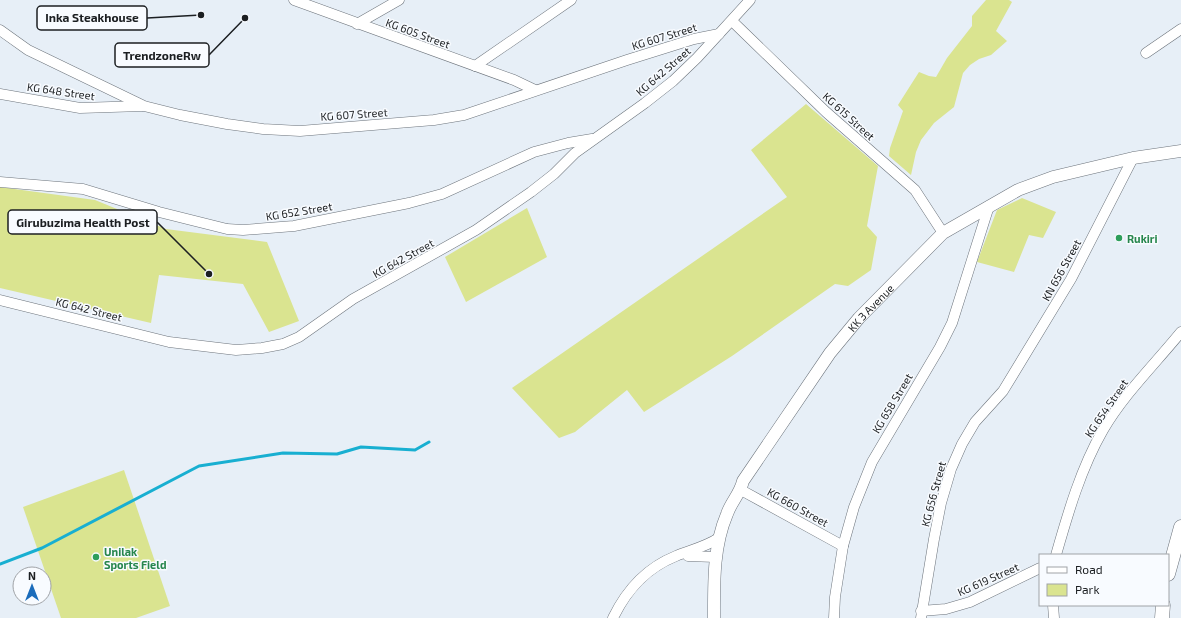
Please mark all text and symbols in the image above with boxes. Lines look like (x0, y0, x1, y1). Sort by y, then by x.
callout: Inka Steakhouse (37, 6, 147, 30)
text: Inka Steakhouse (45, 10, 139, 24)
street label: KG 605 Street (384, 15, 452, 51)
street label: KG 607 Street (630, 20, 698, 52)
callout: TrendzoneRw (115, 43, 209, 67)
street label: KG 642 Street (633, 44, 693, 98)
text: TrendzoneRw (123, 48, 202, 62)
street label: KG 648 Street (26, 80, 96, 102)
street label: KG 615 Street (820, 89, 878, 143)
street label: KG 607 Street (320, 105, 388, 123)
street label: KG 652 Street (265, 199, 333, 223)
callout: Girubuzima Health Post (8, 210, 157, 234)
text: Girubuzima Health Post (16, 215, 150, 229)
place label: Rukiri (1127, 232, 1158, 245)
marker: Rukiri (1114, 233, 1124, 243)
street label: KG 642 Street (370, 236, 436, 280)
street label: KN 656 Street (1039, 237, 1083, 303)
street label: KK 3 Avenue (845, 281, 896, 334)
street label: KG 642 Street (54, 294, 124, 324)
street label: KG 658 Street (869, 371, 915, 435)
street label: KG 654 Street (1082, 376, 1130, 440)
street label: KG 656 Street (918, 460, 948, 528)
street label: KG 660 Street (765, 485, 831, 529)
place label: Unilak Sports Field (104, 545, 167, 571)
marker: Unilak Sports Field (91, 552, 101, 562)
legend (1039, 554, 1169, 606)
street label: KG 619 Street (955, 560, 1021, 598)
text: Road (1075, 562, 1103, 576)
north arrow (12, 566, 52, 606)
text: N (28, 569, 36, 582)
text: Park (1075, 582, 1100, 596)

